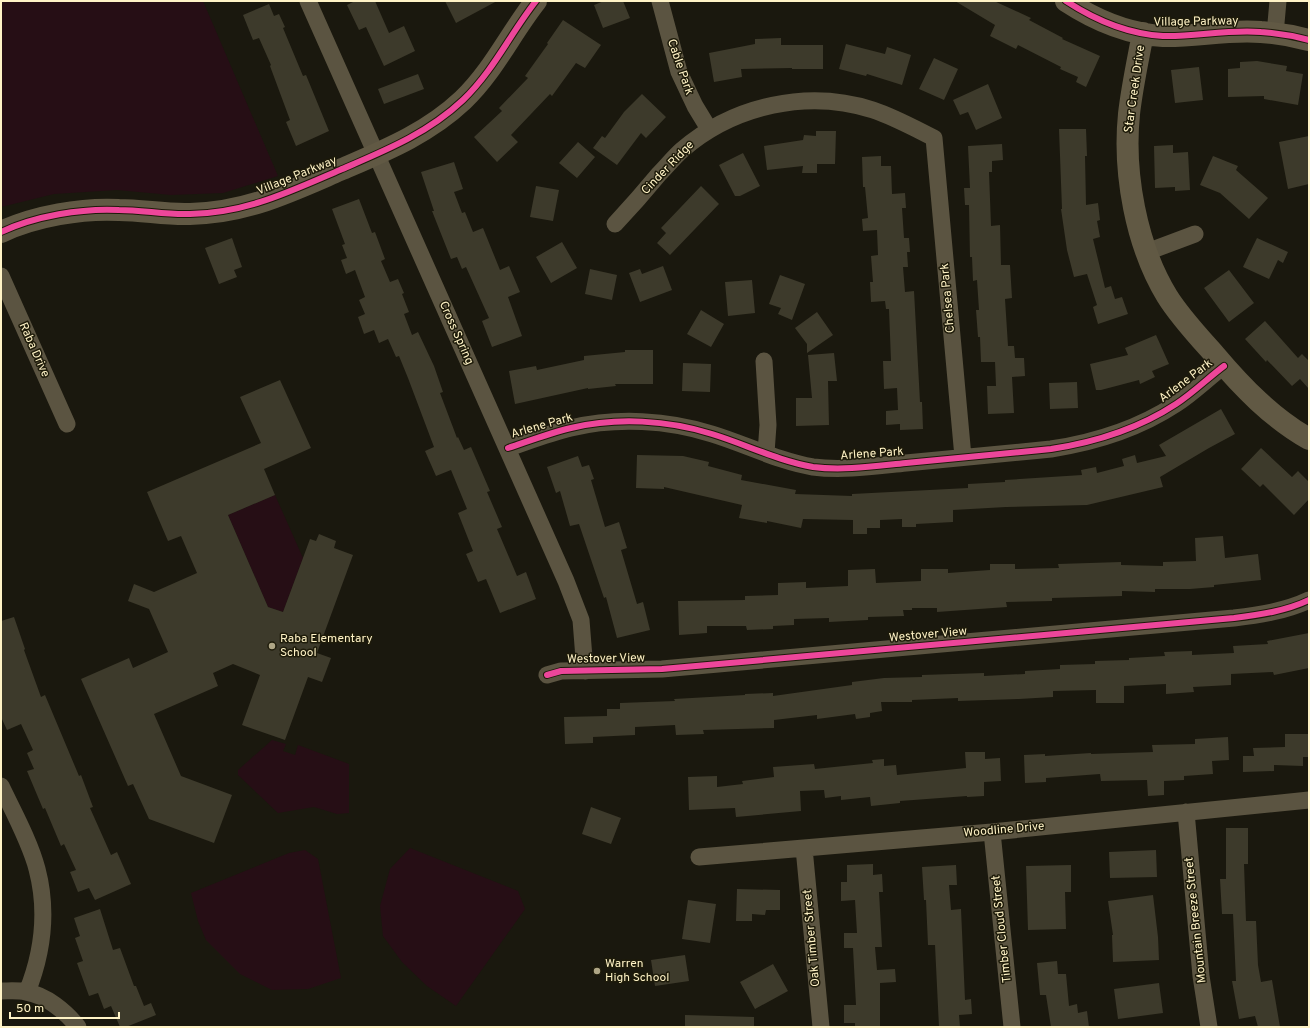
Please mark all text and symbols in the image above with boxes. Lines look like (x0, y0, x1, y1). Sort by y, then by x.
street label: Village Parkway (1153, 13, 1239, 31)
street label: Cable Park (663, 37, 697, 97)
street label: Star Creek Drive (1121, 44, 1149, 134)
street label: Cinder Ridge (638, 137, 698, 199)
street label: Village Parkway (254, 153, 340, 199)
street label: Chelsea Park (937, 262, 959, 334)
street label: Cross Spring (435, 299, 477, 367)
street label: Raba Drive (15, 320, 53, 380)
street label: Arlene Park (1156, 356, 1216, 406)
street label: Arlene Park (509, 410, 575, 442)
street label: Arlene Park (840, 444, 904, 464)
street label: Westover View (888, 624, 968, 646)
place label: Raba Elementary School (280, 631, 373, 661)
marker: Raba Elementary School (267, 641, 277, 651)
street label: Westover View (567, 650, 646, 668)
street label: Woodline Drive (963, 818, 1045, 842)
street label: Mountain Breeze Street (1181, 856, 1211, 984)
street label: Timber Cloud Street (988, 874, 1016, 984)
street label: Oak Timber Street (800, 889, 824, 987)
place label: Warren High School (605, 956, 669, 986)
marker: Warren High School (592, 966, 602, 976)
scale bar (10, 994, 119, 1020)
text: 50 m (16, 1001, 44, 1017)

